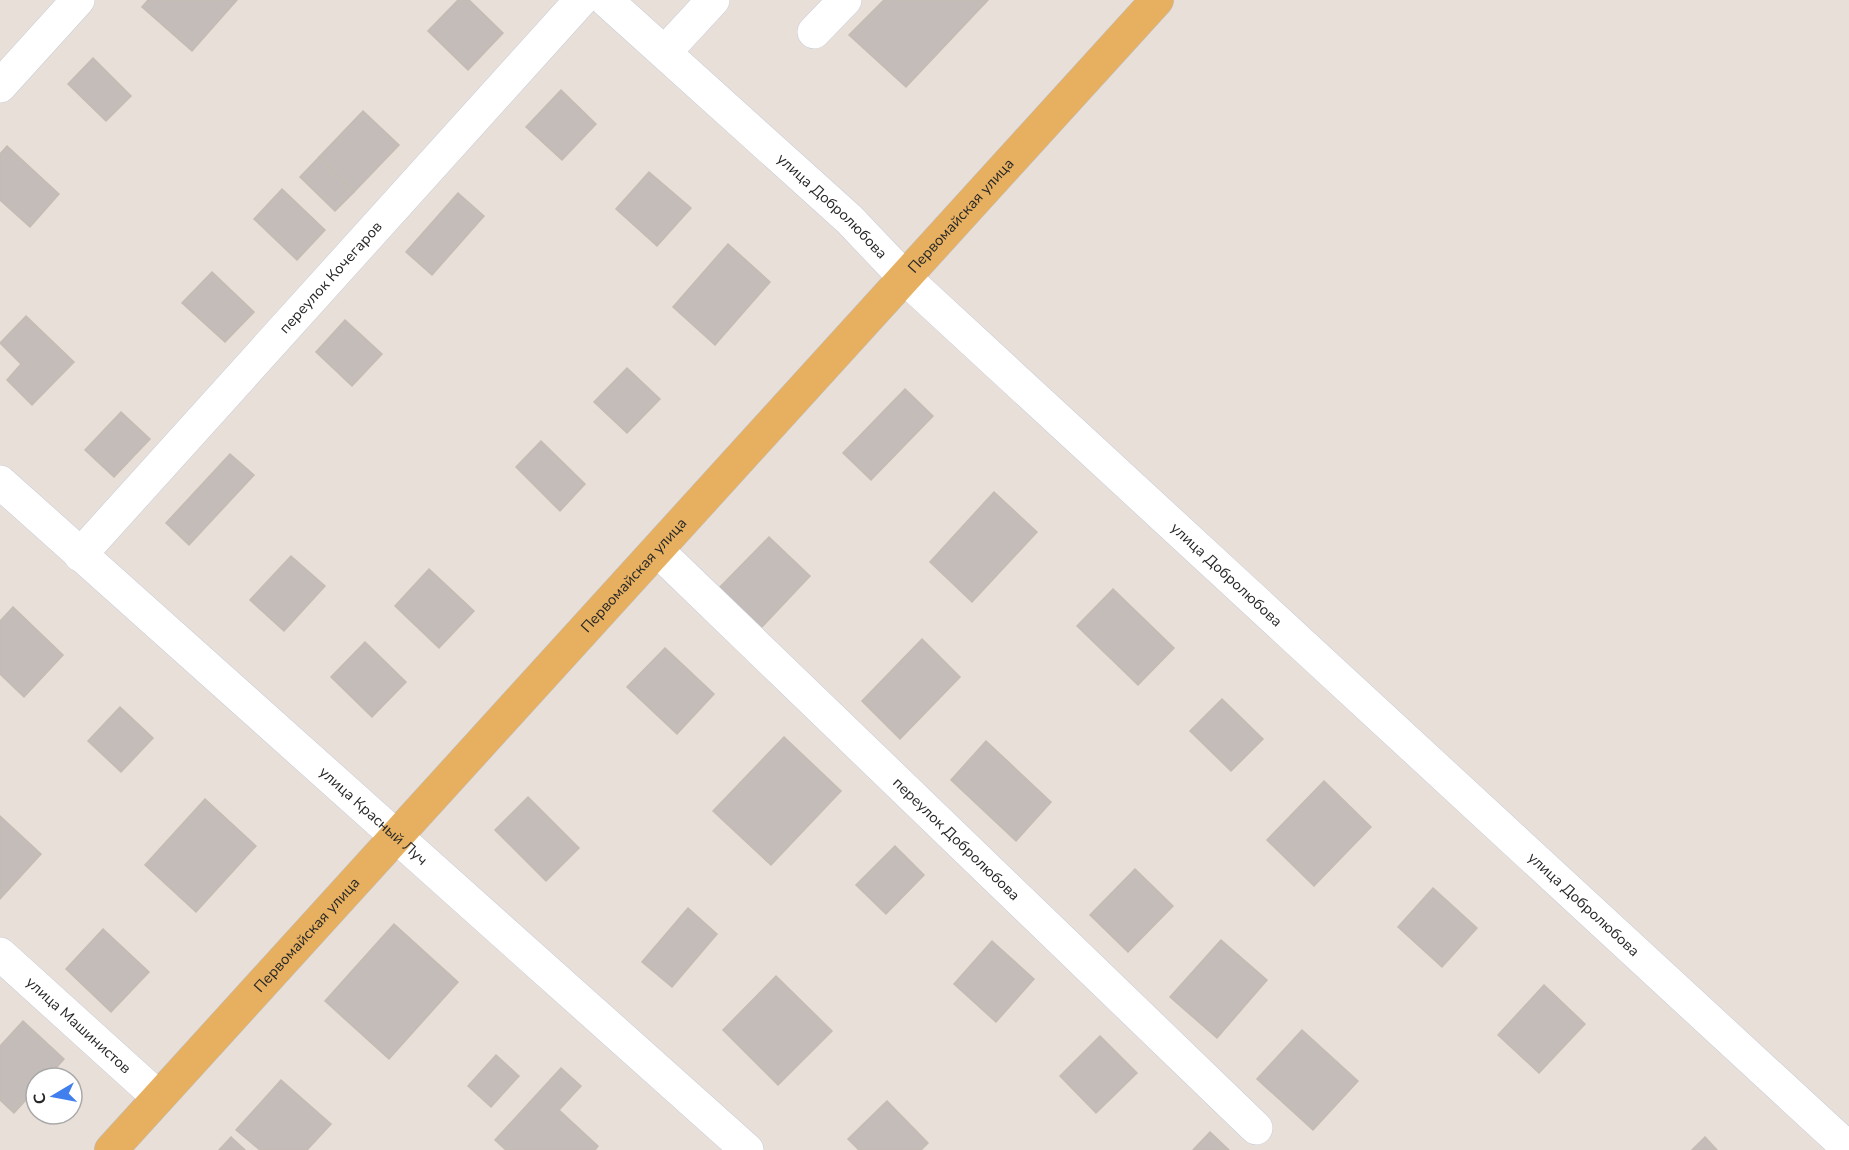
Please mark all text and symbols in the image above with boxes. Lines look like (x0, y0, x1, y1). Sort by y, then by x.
street label: улица Добролюбова (773, 149, 892, 263)
street label: Первомайская улица (903, 154, 1018, 277)
street label: переулок Кочегаров (275, 217, 387, 338)
street label: Первомайская улица (576, 513, 691, 637)
street label: улица Добролюбова (1166, 518, 1287, 631)
street label: улица Красный Луч (315, 762, 432, 870)
street label: переулок Добролюбова (888, 773, 1024, 905)
street label: улица Добролюбова (1524, 848, 1644, 961)
street label: Первомайская улица (249, 873, 364, 996)
street label: улица Машинистов (22, 972, 136, 1078)
north arrow (24, 1066, 84, 1126)
text: С (28, 1091, 52, 1106)

